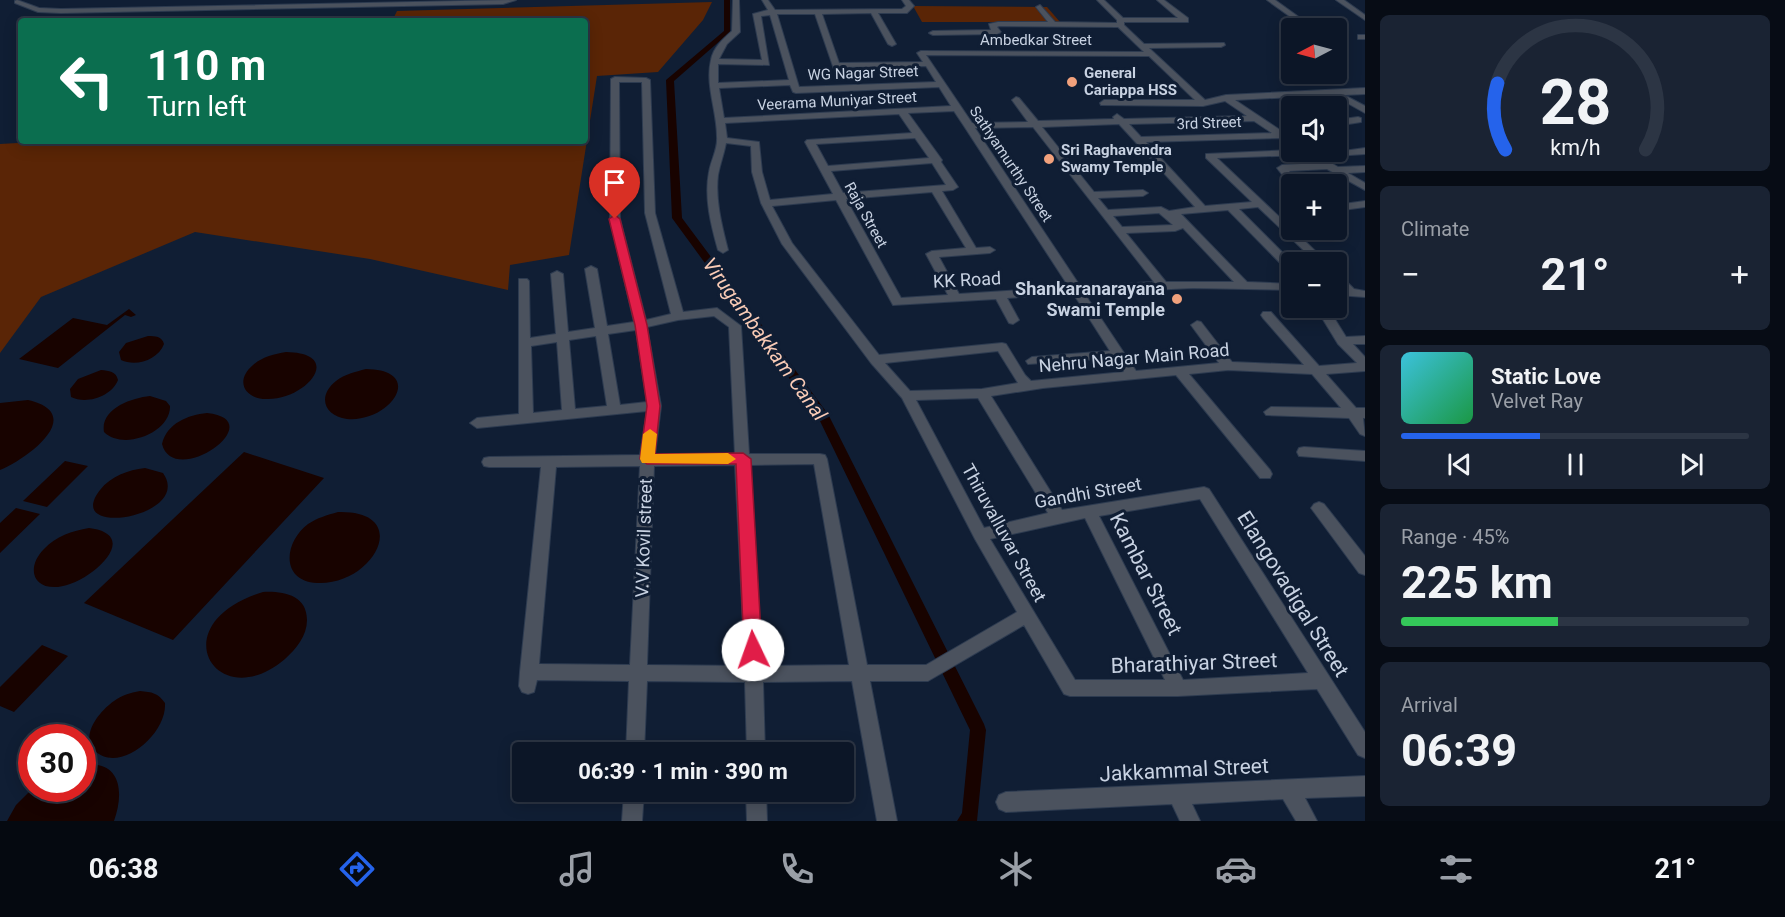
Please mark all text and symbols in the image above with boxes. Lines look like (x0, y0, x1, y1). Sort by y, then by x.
north arrow (1281, 18, 1347, 84)
map controls (1281, 18, 1347, 318)
street label: Ambedkar Street (980, 31, 1092, 49)
text: 110 m (147, 41, 266, 90)
icon: left (48, 42, 126, 120)
street label: WG Nagar Street (807, 62, 919, 84)
place label: General Cariappa HSS (1084, 64, 1177, 99)
text: 28 (1539, 66, 1611, 139)
marker: General Cariappa HSS (1065, 75, 1079, 89)
street label: Veerama Muniyar Street (757, 88, 917, 114)
text: Turn left (147, 91, 247, 123)
button: sound (1281, 96, 1347, 162)
street label: Sathyamurthy Street (966, 103, 1056, 225)
street label: 3rd Street (1176, 113, 1242, 133)
text: km/h (1550, 135, 1600, 160)
place label: Sri Raghavendra Swamy Temple (1061, 141, 1172, 176)
marker: Sri Raghavendra Swamy Temple (1042, 152, 1056, 166)
pin (589, 157, 640, 219)
icon: arrive (598, 166, 631, 199)
button: + (1281, 174, 1347, 240)
street label: Raja Street (841, 179, 891, 251)
text: Climate (1401, 217, 1469, 241)
text: 21° (1540, 248, 1610, 301)
button: − (1281, 252, 1347, 318)
water label: Virugambakkam Canal (698, 253, 832, 425)
text: − (1401, 255, 1420, 294)
text: + (1730, 255, 1749, 294)
street label: KK Road (932, 267, 1002, 292)
place label: Shankaranarayana Swami Temple (1015, 278, 1165, 320)
marker: Shankaranarayana Swami Temple (1170, 292, 1184, 306)
street label: Nehru Nagar Main Road (1038, 339, 1230, 376)
text: Static Love (1491, 364, 1601, 389)
text: Velvet Ray (1491, 389, 1583, 413)
icon: previous (1443, 448, 1476, 481)
icon: pause (1559, 448, 1592, 481)
icon: next (1675, 448, 1708, 481)
street label: Thiruvalluvar Street (958, 460, 1051, 606)
street label: Gandhi Street (1033, 473, 1143, 512)
street label: V.V Kovil street (631, 478, 656, 598)
street label: Elangovadigal Street (1232, 507, 1354, 681)
street label: Kambar Street (1105, 509, 1187, 639)
text: Range · 45% (1401, 525, 1509, 549)
text: 225 km (1401, 556, 1553, 609)
position arrow (721, 618, 785, 682)
street label: Bharathiyar Street (1110, 648, 1278, 678)
text: Arrival (1401, 693, 1458, 717)
speed limit sign: 30 (18, 724, 96, 802)
text: 06:39 (1401, 724, 1517, 777)
street label: Jakkammal Street (1099, 754, 1269, 786)
text: 06:39 · 1 min · 390 m (578, 759, 788, 784)
icon: directions (336, 848, 378, 890)
icon: music (556, 848, 598, 890)
icon: phone (776, 848, 818, 890)
icon: climate (995, 848, 1037, 890)
icon: car (1215, 848, 1257, 890)
icon: filters (1435, 848, 1477, 890)
text: 06:38 (89, 853, 158, 885)
text: 21° (1655, 853, 1696, 885)

